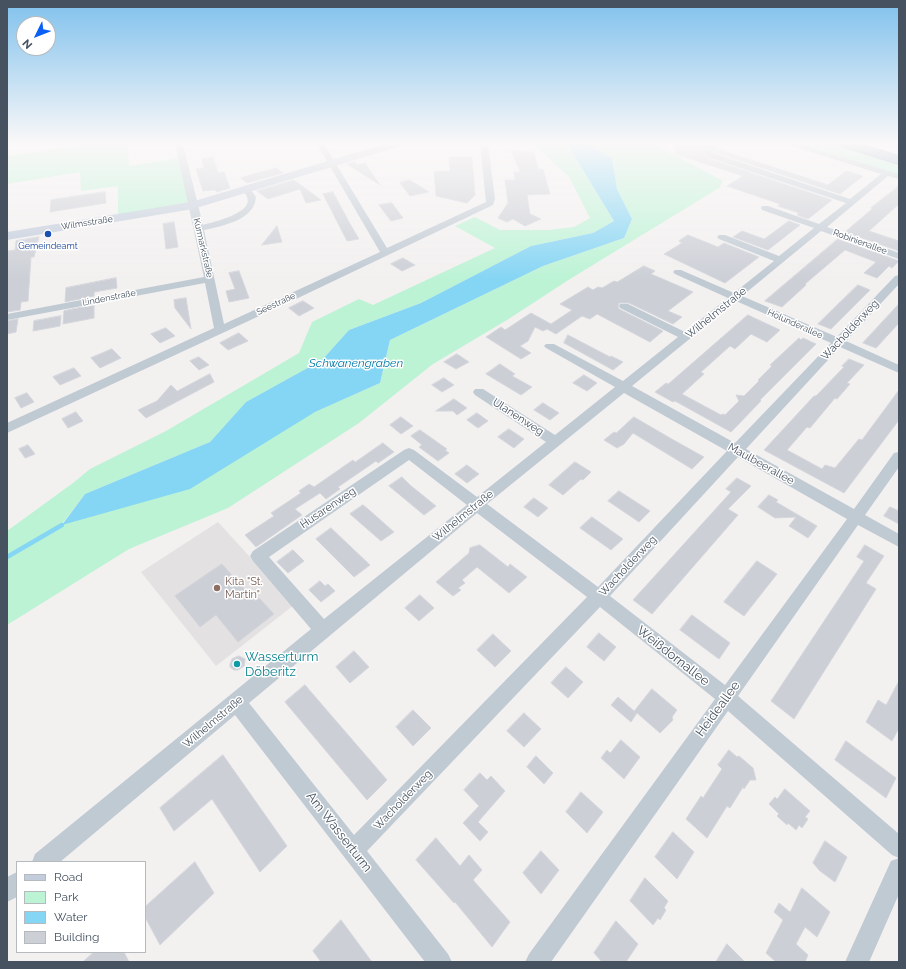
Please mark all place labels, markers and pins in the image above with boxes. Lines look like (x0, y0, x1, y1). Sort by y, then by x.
marker: Gemeindeamt (43, 229, 53, 239)
place label: Gemeindeamt (18, 241, 78, 251)
place label: Kita "St. Martin" (225, 575, 263, 601)
marker: Kita "St. Martin" (212, 583, 222, 593)
place label: Wasserturm Döberitz (245, 649, 318, 680)
marker: Wasserturm Döberitz (232, 659, 242, 669)

